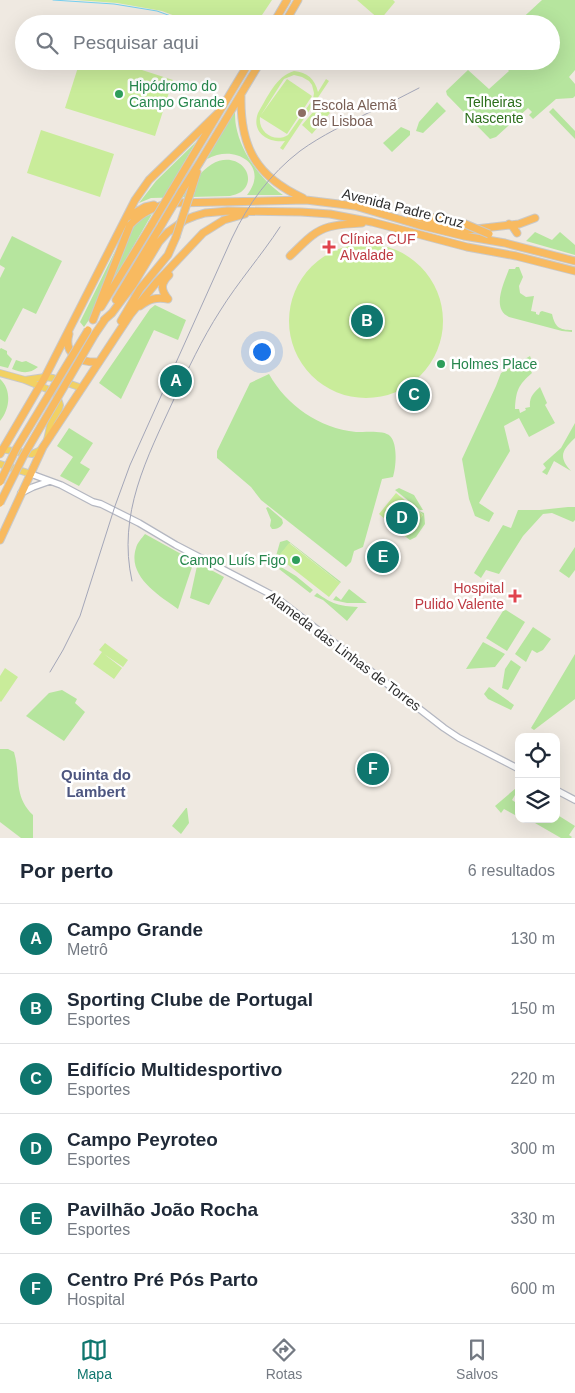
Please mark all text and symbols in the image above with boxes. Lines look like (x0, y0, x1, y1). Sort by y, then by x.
search box (15, 15, 560, 70)
icon: search (33, 29, 61, 57)
text: Pesquisar aqui (73, 32, 199, 53)
place label: Hipódromo do Campo Grande (129, 78, 225, 110)
marker: Hipódromo do Campo Grande (113, 88, 125, 100)
park label: Telheiras Nascente (464, 94, 524, 126)
place label: Escola Alemã de Lisboa (312, 97, 397, 129)
marker: Escola Alemã de Lisboa (296, 107, 308, 119)
street label: Avenida Padre Cruz (340, 185, 466, 231)
place label: Clínica CUF Alvalade (340, 231, 415, 263)
marker: Clínica CUF Alvalade (322, 240, 336, 254)
pin: B (351, 302, 383, 340)
your location (249, 339, 275, 365)
place label: Holmes Place (451, 356, 538, 372)
marker: Holmes Place (435, 358, 447, 370)
pin: A (160, 362, 192, 400)
pin: C (398, 376, 430, 414)
pin: D (386, 499, 418, 537)
pin: E (367, 538, 399, 576)
place label: Campo Luís Figo (179, 552, 286, 568)
marker: Campo Luís Figo (290, 554, 302, 566)
place label: Hospital Pulido Valente (415, 580, 504, 612)
street label: Alameda das Linhas de Torres (264, 588, 424, 714)
marker: Hospital Pulido Valente (508, 589, 522, 603)
map controls (515, 733, 560, 823)
button: locate (515, 733, 560, 778)
pin: F (357, 750, 389, 788)
district label: Quinta do Lambert (61, 766, 131, 800)
button: layers (515, 778, 560, 823)
text: Por perto (20, 859, 113, 882)
text: 6 resultados (468, 862, 555, 879)
text: Campo Grande (67, 919, 203, 940)
text: A (30, 930, 42, 947)
text: 130 m (511, 930, 555, 947)
text: Metrô (67, 941, 108, 958)
text: Sporting Clube de Portugal (67, 989, 313, 1010)
text: B (30, 1000, 42, 1017)
text: 150 m (511, 1000, 555, 1017)
text: Esportes (67, 1011, 130, 1028)
text: Edifício Multidesportivo (67, 1059, 282, 1080)
text: C (30, 1070, 42, 1087)
text: 220 m (511, 1070, 555, 1087)
text: Esportes (67, 1081, 130, 1098)
text: Campo Peyroteo (67, 1129, 218, 1150)
text: D (30, 1140, 42, 1157)
text: 300 m (511, 1140, 555, 1157)
text: Esportes (67, 1151, 130, 1168)
text: Pavilhão João Rocha (67, 1199, 258, 1220)
text: E (31, 1210, 41, 1227)
text: 330 m (511, 1210, 555, 1227)
text: Esportes (67, 1221, 130, 1238)
text: Centro Pré Pós Parto (67, 1269, 258, 1290)
text: F (31, 1280, 41, 1297)
text: 600 m (511, 1280, 555, 1297)
text: Hospital (67, 1291, 125, 1308)
tab: Mapa (77, 1336, 112, 1382)
tab: Rotas (266, 1336, 302, 1382)
tab: Salvos (456, 1336, 498, 1382)

